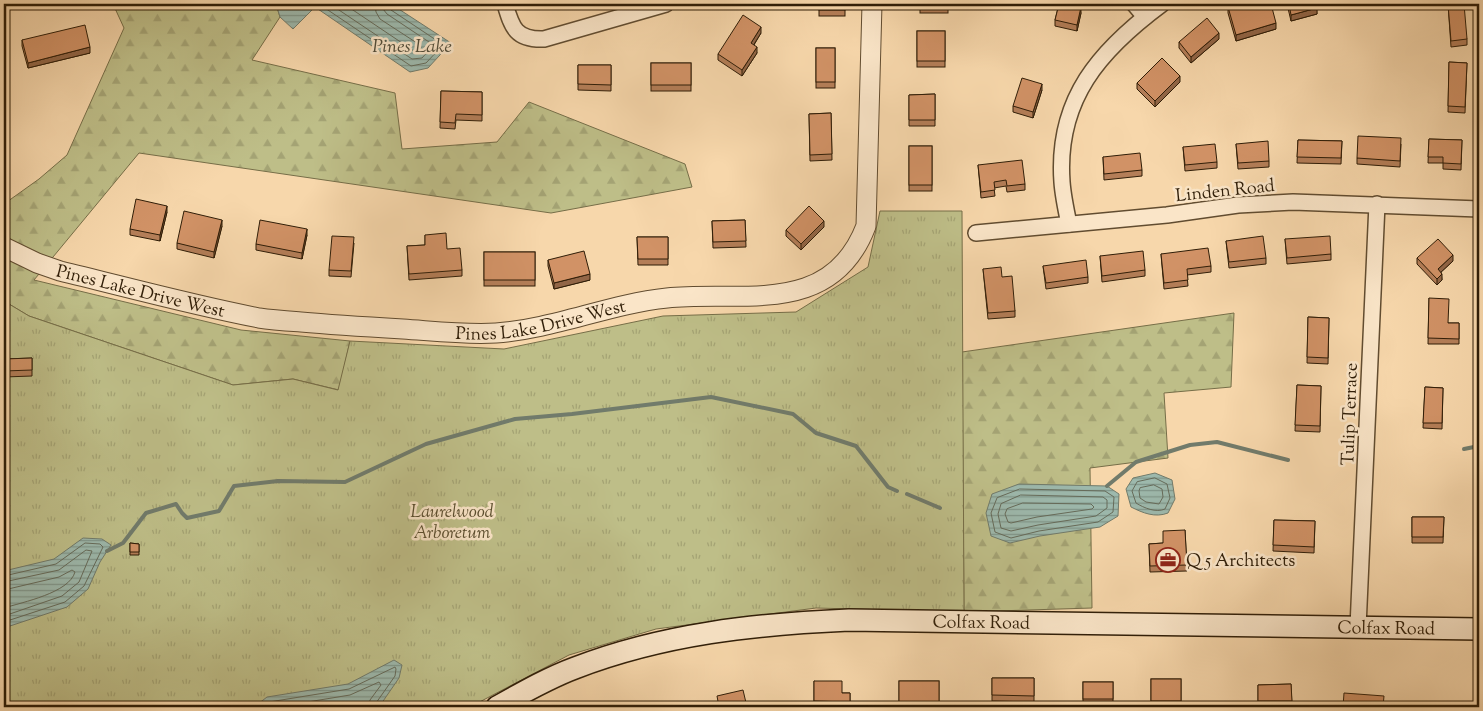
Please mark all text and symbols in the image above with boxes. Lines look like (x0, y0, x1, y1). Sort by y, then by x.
water label: Pines Lake (372, 34, 452, 61)
street label: Linden Road (1174, 174, 1276, 210)
street label: Pines Lake Drive West (53, 260, 227, 326)
street label: Pines Lake Drive West (455, 294, 629, 349)
street label: Tulip Terrace (1336, 362, 1366, 466)
park label: Laurelwood Arboretum (410, 500, 494, 547)
office icon: Q 5 Architects (1155, 547, 1181, 573)
place label: Q 5 Architects (1186, 549, 1295, 575)
street label: Colfax Road (932, 610, 1030, 638)
street label: Colfax Road (1337, 616, 1435, 643)

